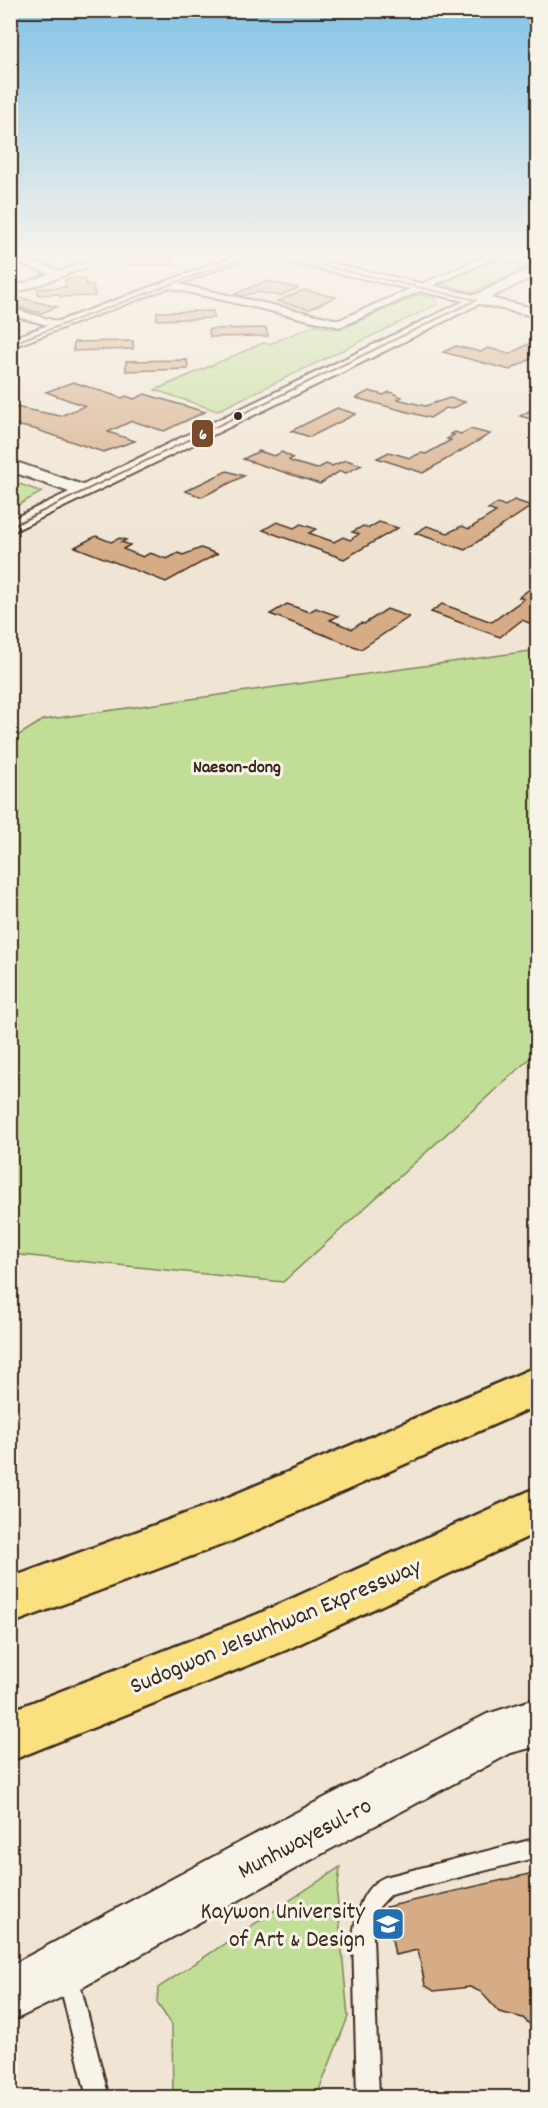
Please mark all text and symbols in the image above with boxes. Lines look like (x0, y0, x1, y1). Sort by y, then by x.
unlabelled marker (232, 410, 244, 422)
line badge: 6 (191, 419, 214, 448)
text: 6 (199, 424, 207, 447)
district label: Naeson-dong (193, 756, 281, 781)
street label: Sudogwon Je1sunhwan Expressway (125, 1550, 428, 1705)
street label: Munhwayesul-ro (232, 1790, 378, 1889)
place label: Kaywon University of Art & Design (201, 1896, 366, 1958)
school or university icon: Kaywon University of Art & Design (370, 1906, 406, 1942)

